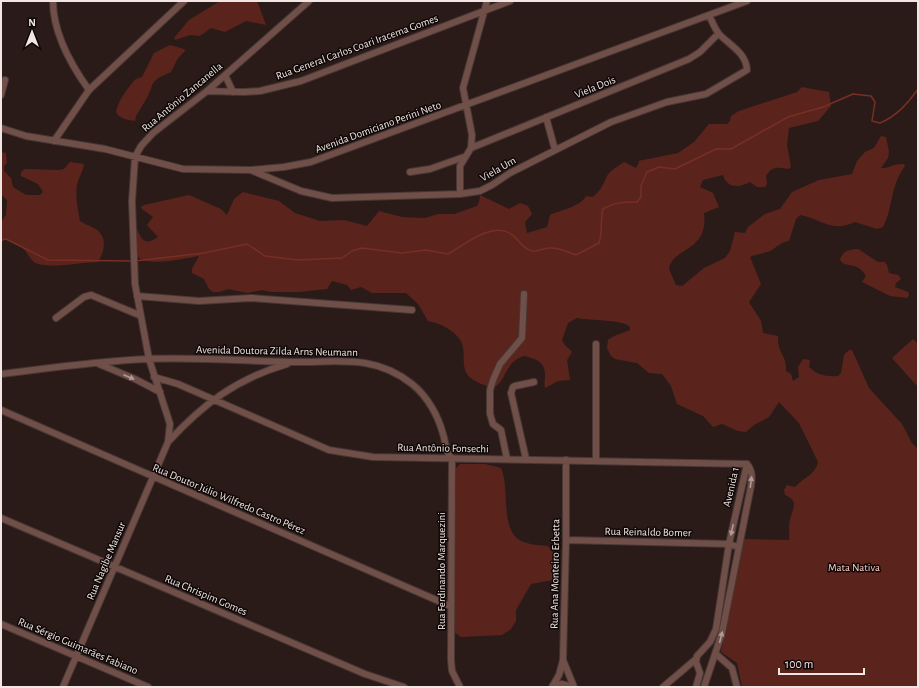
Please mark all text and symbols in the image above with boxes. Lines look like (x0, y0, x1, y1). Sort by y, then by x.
north arrow (12, 12, 52, 52)
street label: Rua General Carlos Coari Iracema Gomes (274, 12, 440, 82)
text: N (28, 17, 36, 28)
street label: Rua Antônio Zancanella (140, 60, 224, 134)
street label: Viela Dois (573, 74, 617, 100)
street label: Avenida Domiciano Perini Neto (314, 99, 442, 155)
street label: Viela Um (478, 154, 518, 184)
street label: Avenida Doutora Zilda Arns Neumann (196, 344, 358, 358)
one-way arrow (124, 374, 135, 380)
street label: Rua Antônio Fonsechi (397, 442, 489, 454)
street label: Rua Doutor Júlio Wilfredo Castro Pérez (151, 462, 307, 536)
street label: Avenida 1 (721, 466, 741, 508)
one-way arrow (748, 476, 754, 488)
street label: Rua Ferdinando Marquezini (436, 512, 447, 630)
street label: Rua Ana Monteiro Erbetta (549, 519, 561, 629)
street label: Rua Nagibe Mansur (85, 520, 128, 602)
one-way arrow (729, 523, 735, 536)
street label: Rua Reinaldo Bomer (605, 526, 692, 538)
park label: Mata Nativa (828, 562, 880, 573)
street label: Rua Chrispim Gomes (163, 573, 249, 617)
street label: Rua Sérgio Guimarães Fabiano (16, 616, 140, 676)
one-way arrow (718, 631, 724, 643)
scale bar (779, 650, 864, 676)
text: 100 m (785, 658, 813, 670)

